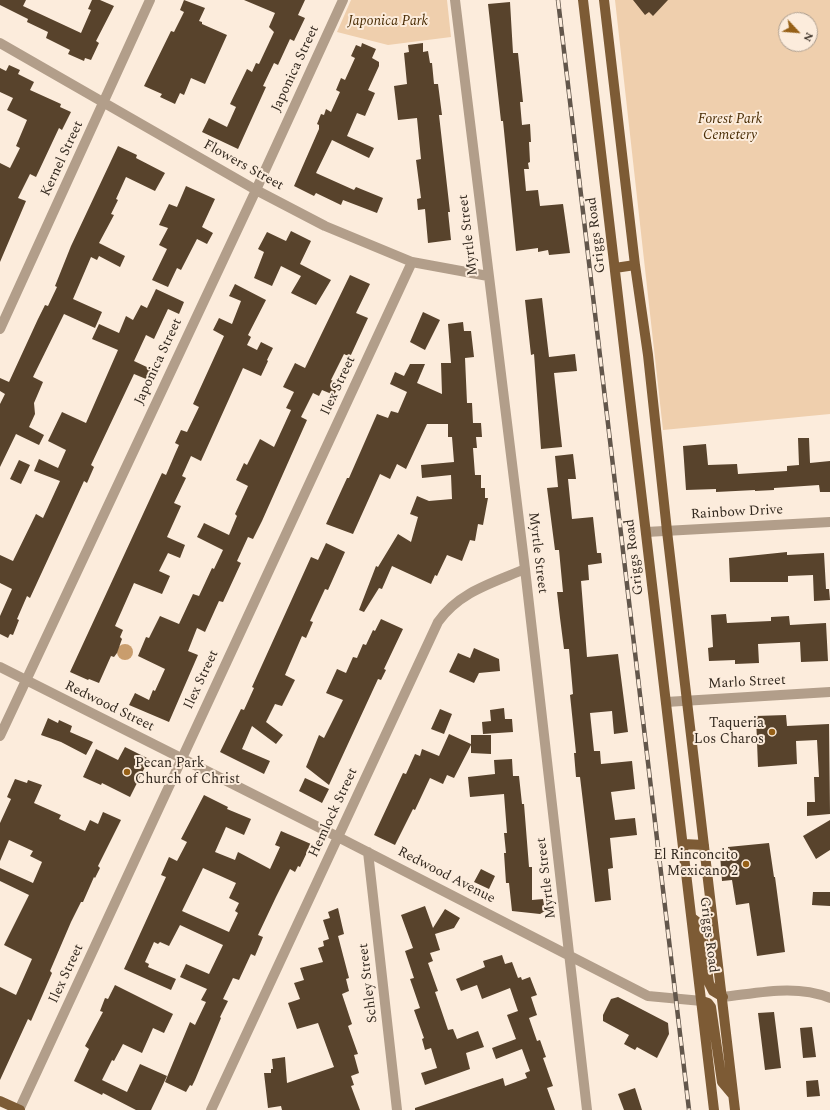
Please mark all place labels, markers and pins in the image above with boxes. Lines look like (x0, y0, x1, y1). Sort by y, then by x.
place label: Taqueria Los Charos (694, 716, 764, 748)
marker: Taqueria Los Charos (767, 727, 777, 737)
place label: Pecan Park Church of Christ (135, 756, 240, 788)
marker: Pecan Park Church of Christ (122, 767, 132, 777)
place label: El Rinconcito Mexicano 2 (653, 848, 738, 880)
marker: El Rinconcito Mexicano 2 (741, 859, 751, 869)

